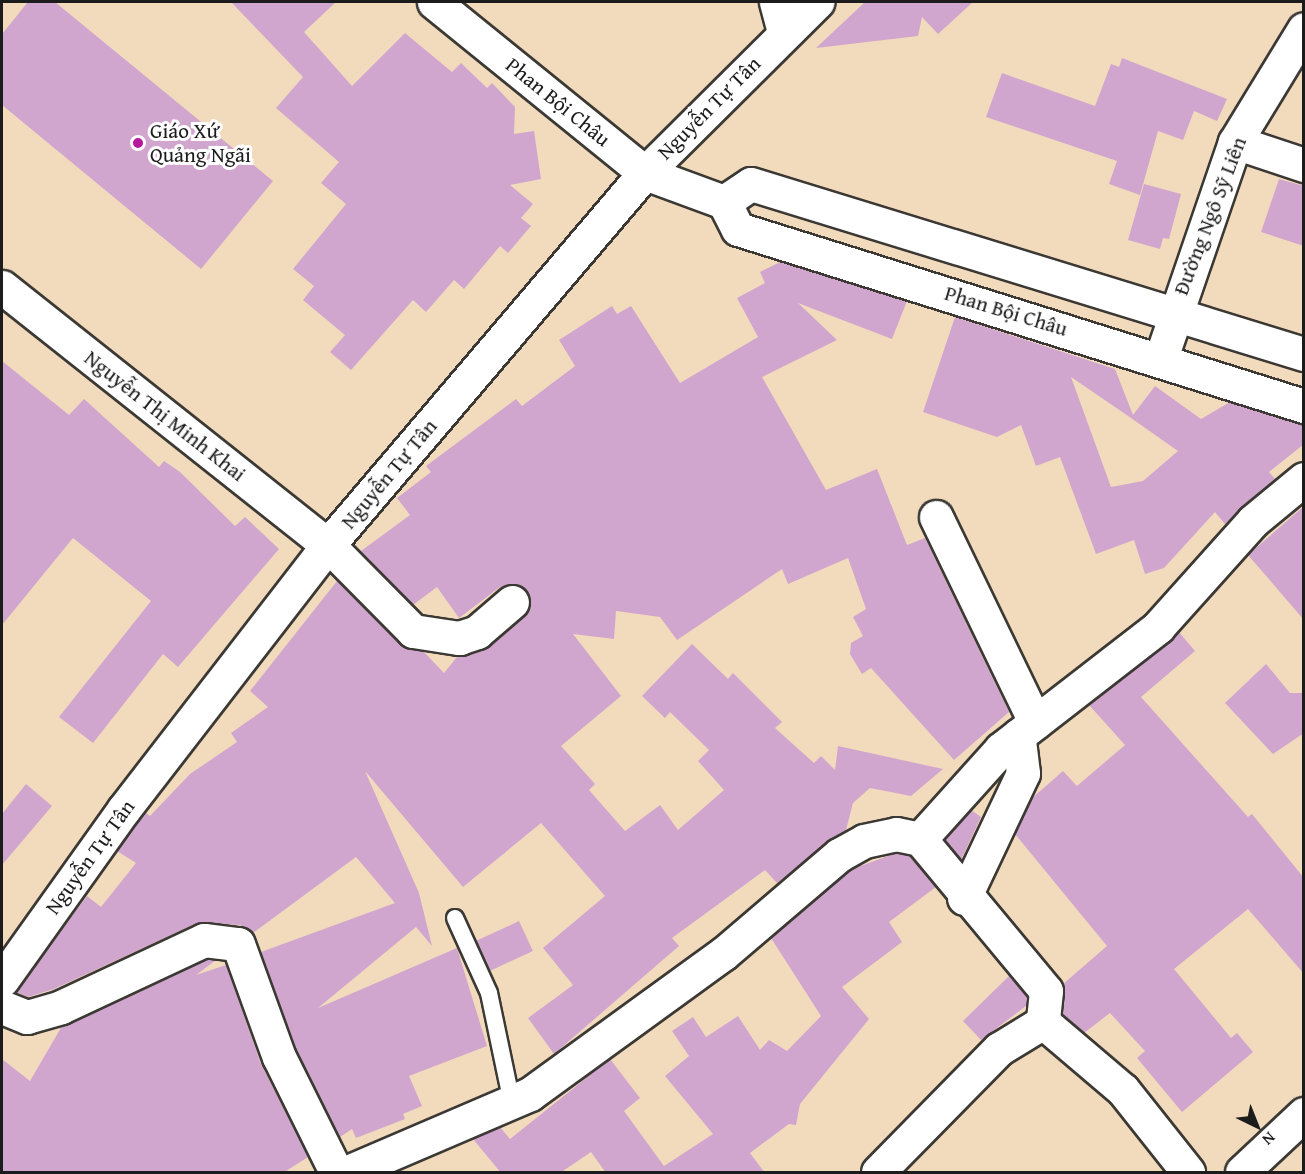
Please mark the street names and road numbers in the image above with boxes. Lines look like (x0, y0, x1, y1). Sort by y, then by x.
street label: Nguyễn Tự Tân (652, 51, 766, 165)
street label: Phan Bội Châu (501, 52, 615, 152)
street label: Đường Ngô Sỹ Liên (1168, 133, 1252, 299)
street label: Phan Bội Châu (942, 280, 1070, 342)
street label: Nguyễn Thị Minh Khai (79, 345, 251, 487)
street label: Nguyễn Tự Tân (336, 414, 442, 534)
street label: Nguyễn Tự Tân (40, 795, 140, 919)

